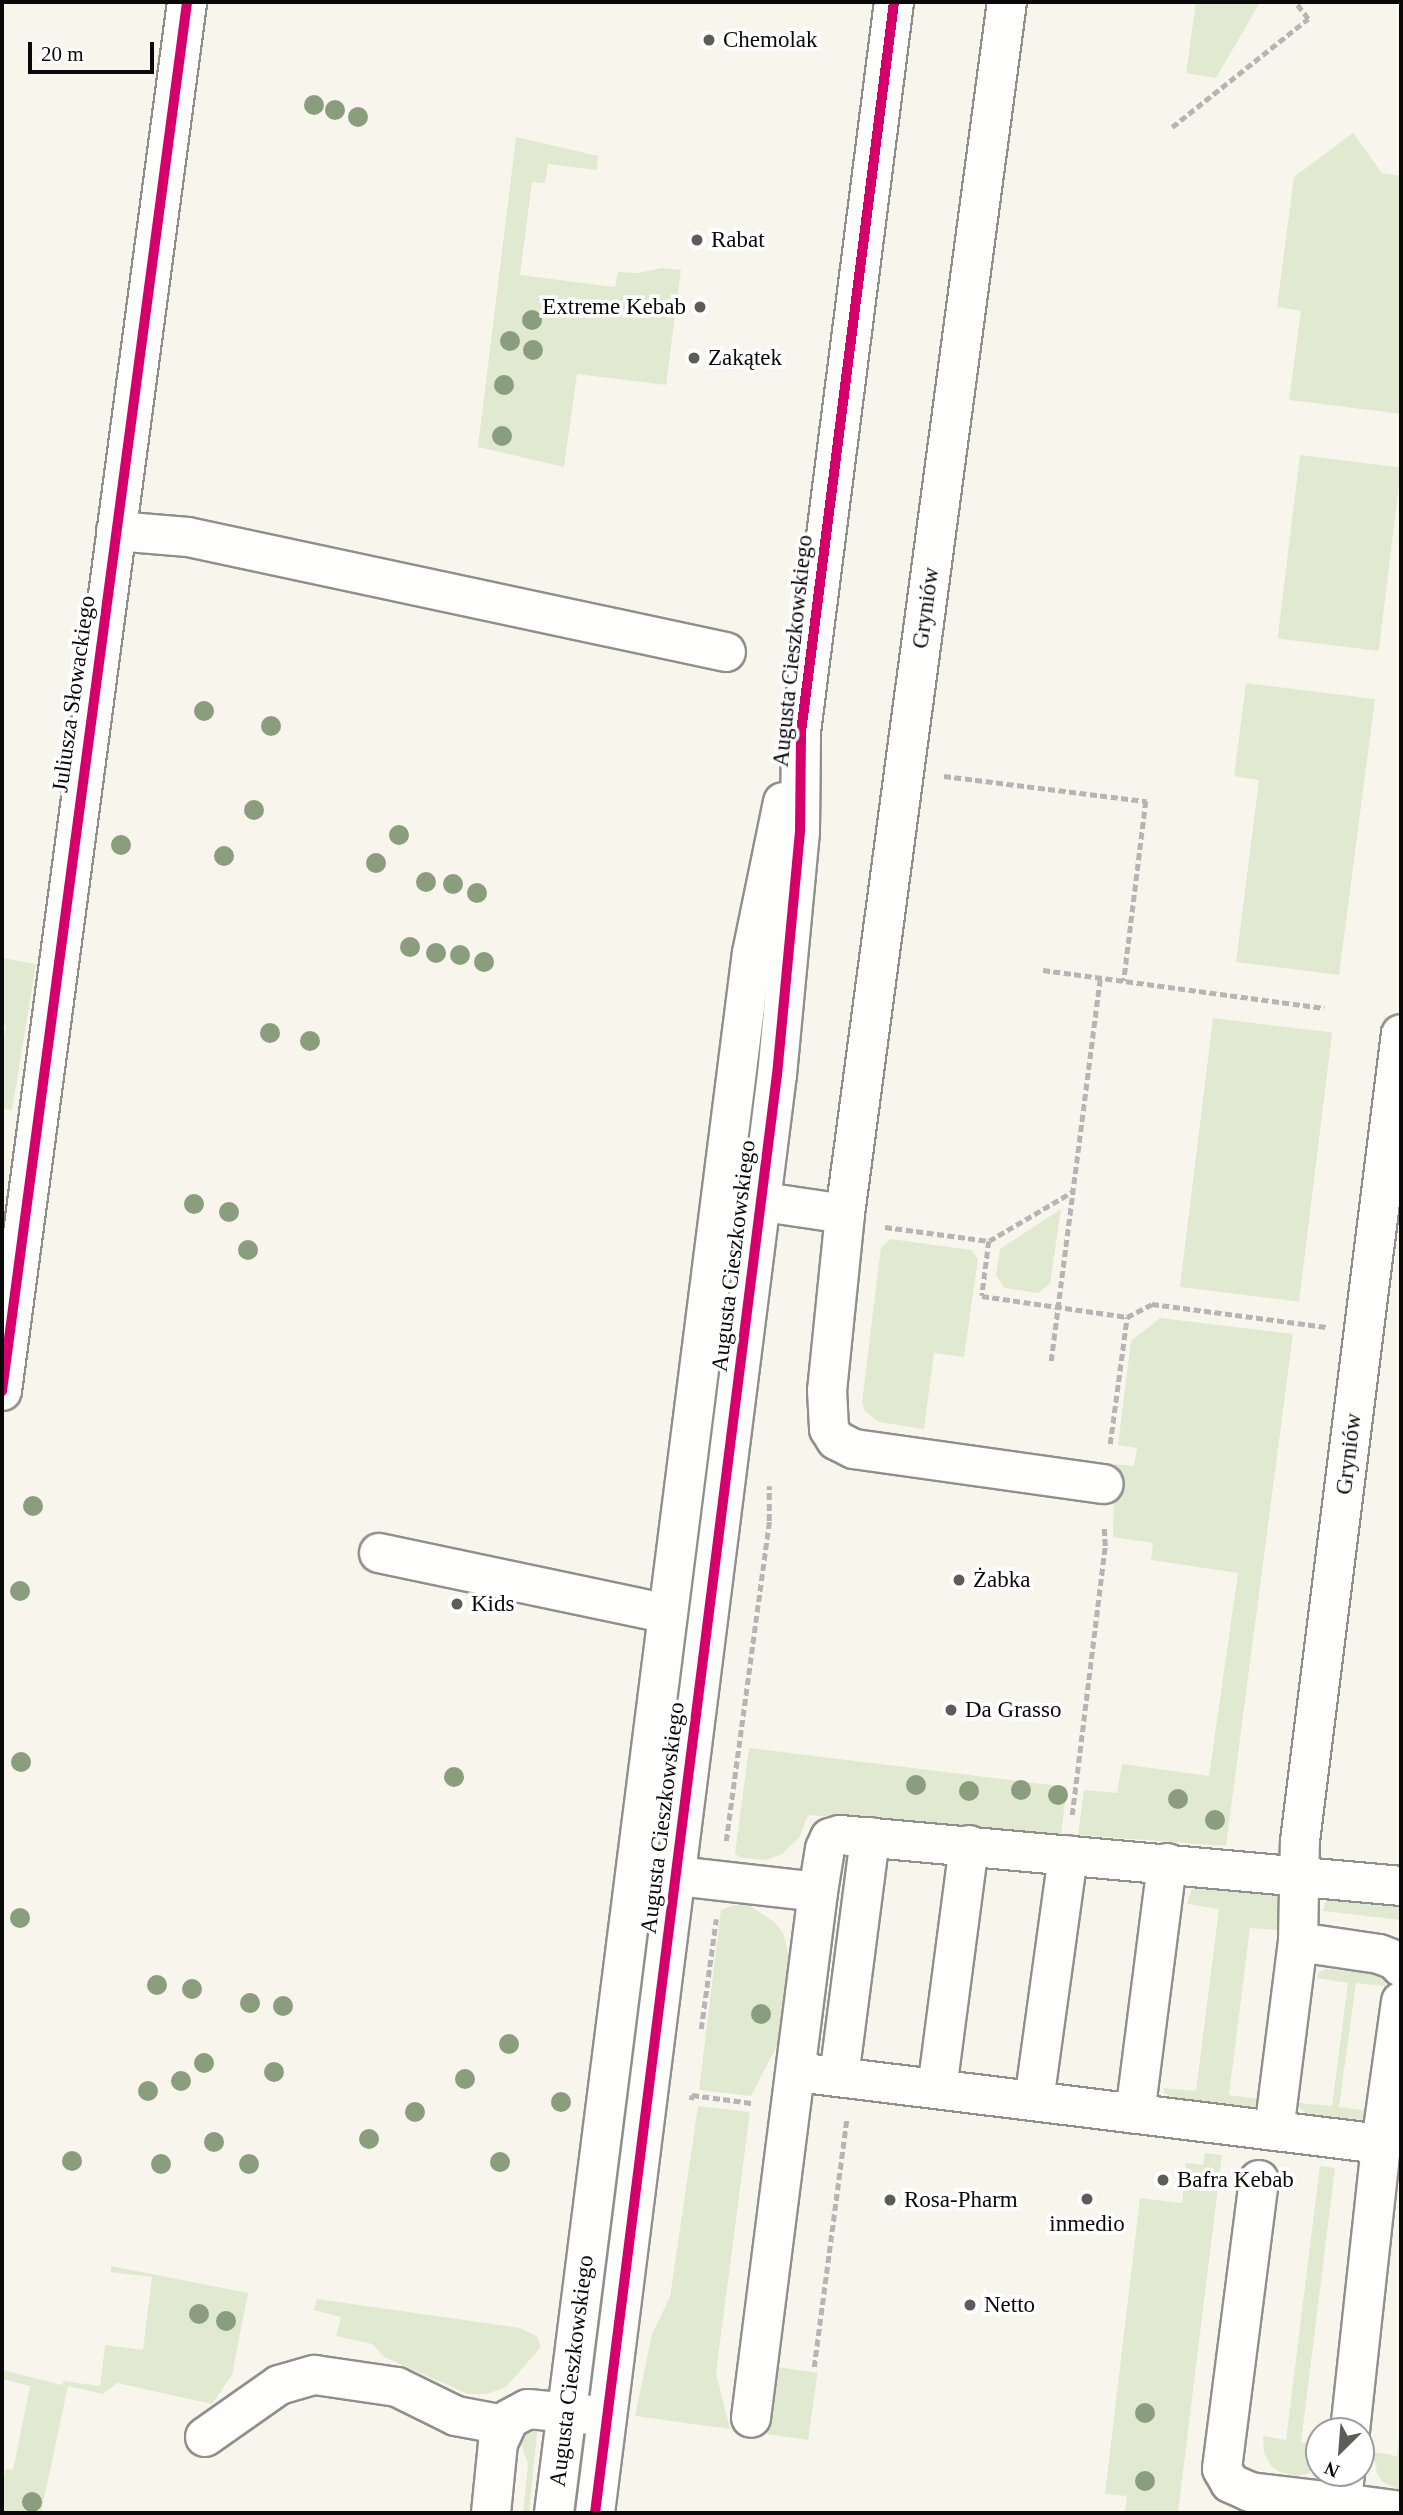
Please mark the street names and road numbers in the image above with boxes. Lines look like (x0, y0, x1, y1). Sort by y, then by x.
street label: Augusta Cieszkowskiego (767, 534, 819, 768)
street label: Gryniów (907, 566, 945, 650)
street label: Juliusza Słowackiego (47, 594, 101, 794)
street label: Augusta Cieszkowskiego (706, 1139, 762, 1373)
street label: Gryniów (1330, 1412, 1368, 1496)
street label: Augusta Cieszkowskiego (635, 1701, 691, 1935)
street label: Augusta Cieszkowskiego (544, 2254, 600, 2488)

